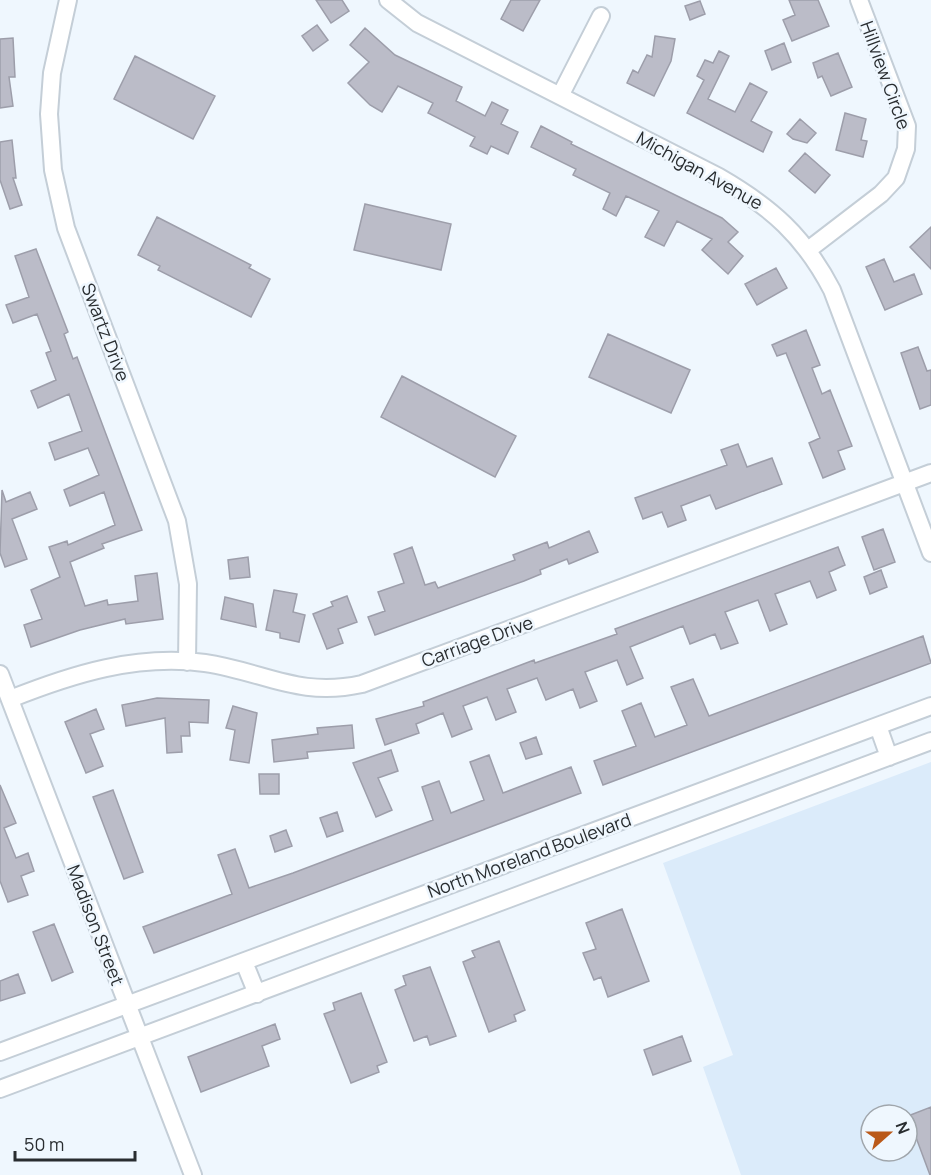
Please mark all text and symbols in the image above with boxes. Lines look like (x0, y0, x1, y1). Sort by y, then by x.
street label: Hillview Circle (855, 17, 917, 133)
street label: Michigan Avenue (633, 125, 767, 215)
street label: Swartz Drive (76, 279, 136, 385)
street label: Carriage Drive (418, 610, 536, 672)
street label: North Moreland Boulevard (424, 807, 634, 903)
street label: Madison Street (62, 861, 130, 989)
north arrow (859, 1103, 919, 1163)
text: N (891, 1118, 915, 1137)
scale bar (15, 1124, 135, 1162)
text: 50 m (24, 1132, 64, 1156)

